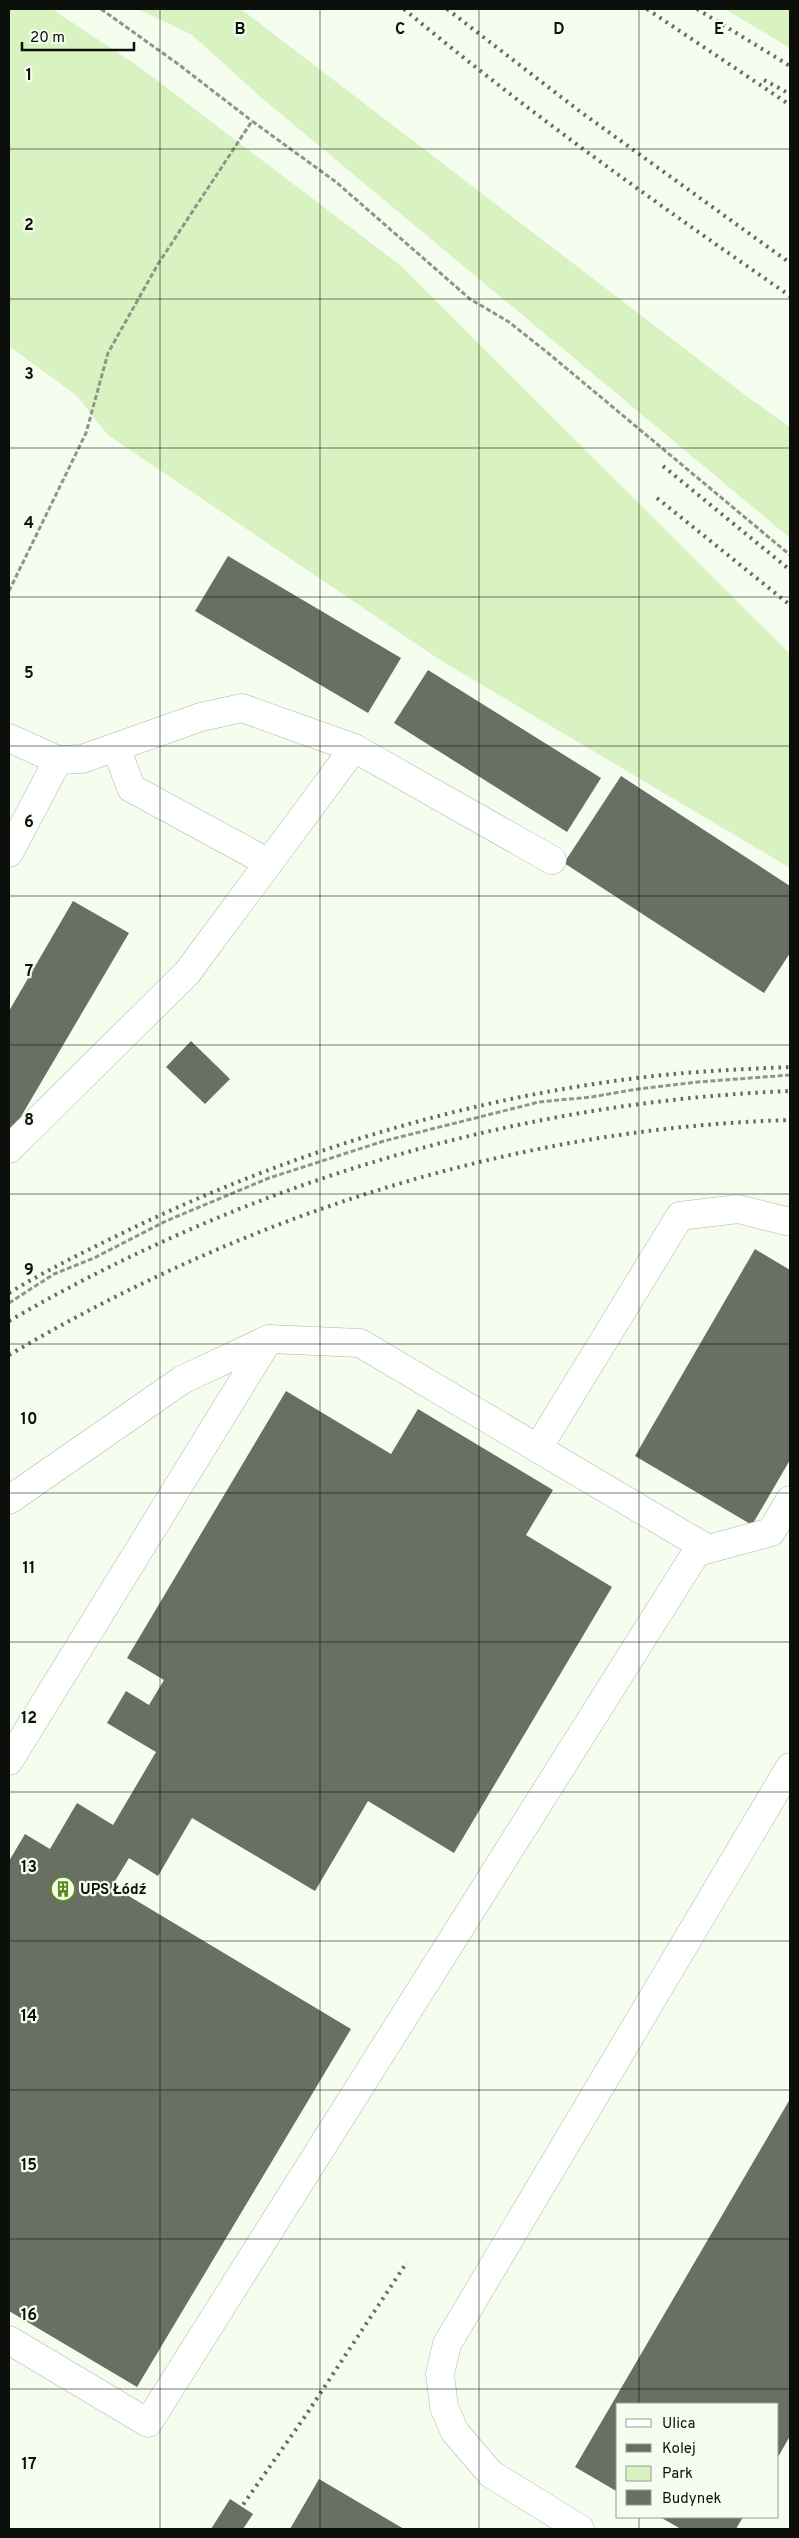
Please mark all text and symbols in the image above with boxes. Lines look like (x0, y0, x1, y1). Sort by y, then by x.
scale bar (22, 20, 135, 52)
text: B (234, 20, 246, 40)
text: C (395, 20, 405, 40)
text: D (553, 20, 565, 40)
text: E (714, 20, 724, 40)
text: 20 m (30, 29, 65, 48)
text: 1 (26, 66, 32, 86)
text: 2 (24, 216, 34, 236)
text: 3 (24, 365, 34, 385)
text: 4 (24, 514, 34, 534)
text: 5 (24, 664, 34, 684)
text: 6 (24, 813, 34, 833)
text: 7 (25, 962, 33, 982)
text: 8 (24, 1111, 34, 1131)
text: 9 (24, 1261, 34, 1281)
text: 10 (21, 1410, 37, 1430)
text: 11 (23, 1559, 35, 1579)
text: 12 (21, 1709, 37, 1729)
text: 13 (21, 1858, 37, 1878)
building icon: UPS Łódź (50, 1876, 76, 1902)
place label: UPS Łódź (80, 1881, 147, 1900)
text: 14 (21, 2007, 37, 2027)
text: 15 (21, 2156, 37, 2176)
text: 16 (21, 2306, 37, 2326)
legend (616, 2403, 779, 2518)
text: Ulica (662, 2415, 695, 2434)
text: Kolej (662, 2440, 696, 2459)
text: 17 (22, 2455, 36, 2475)
text: Park (662, 2465, 693, 2484)
text: Budynek (662, 2490, 721, 2509)

